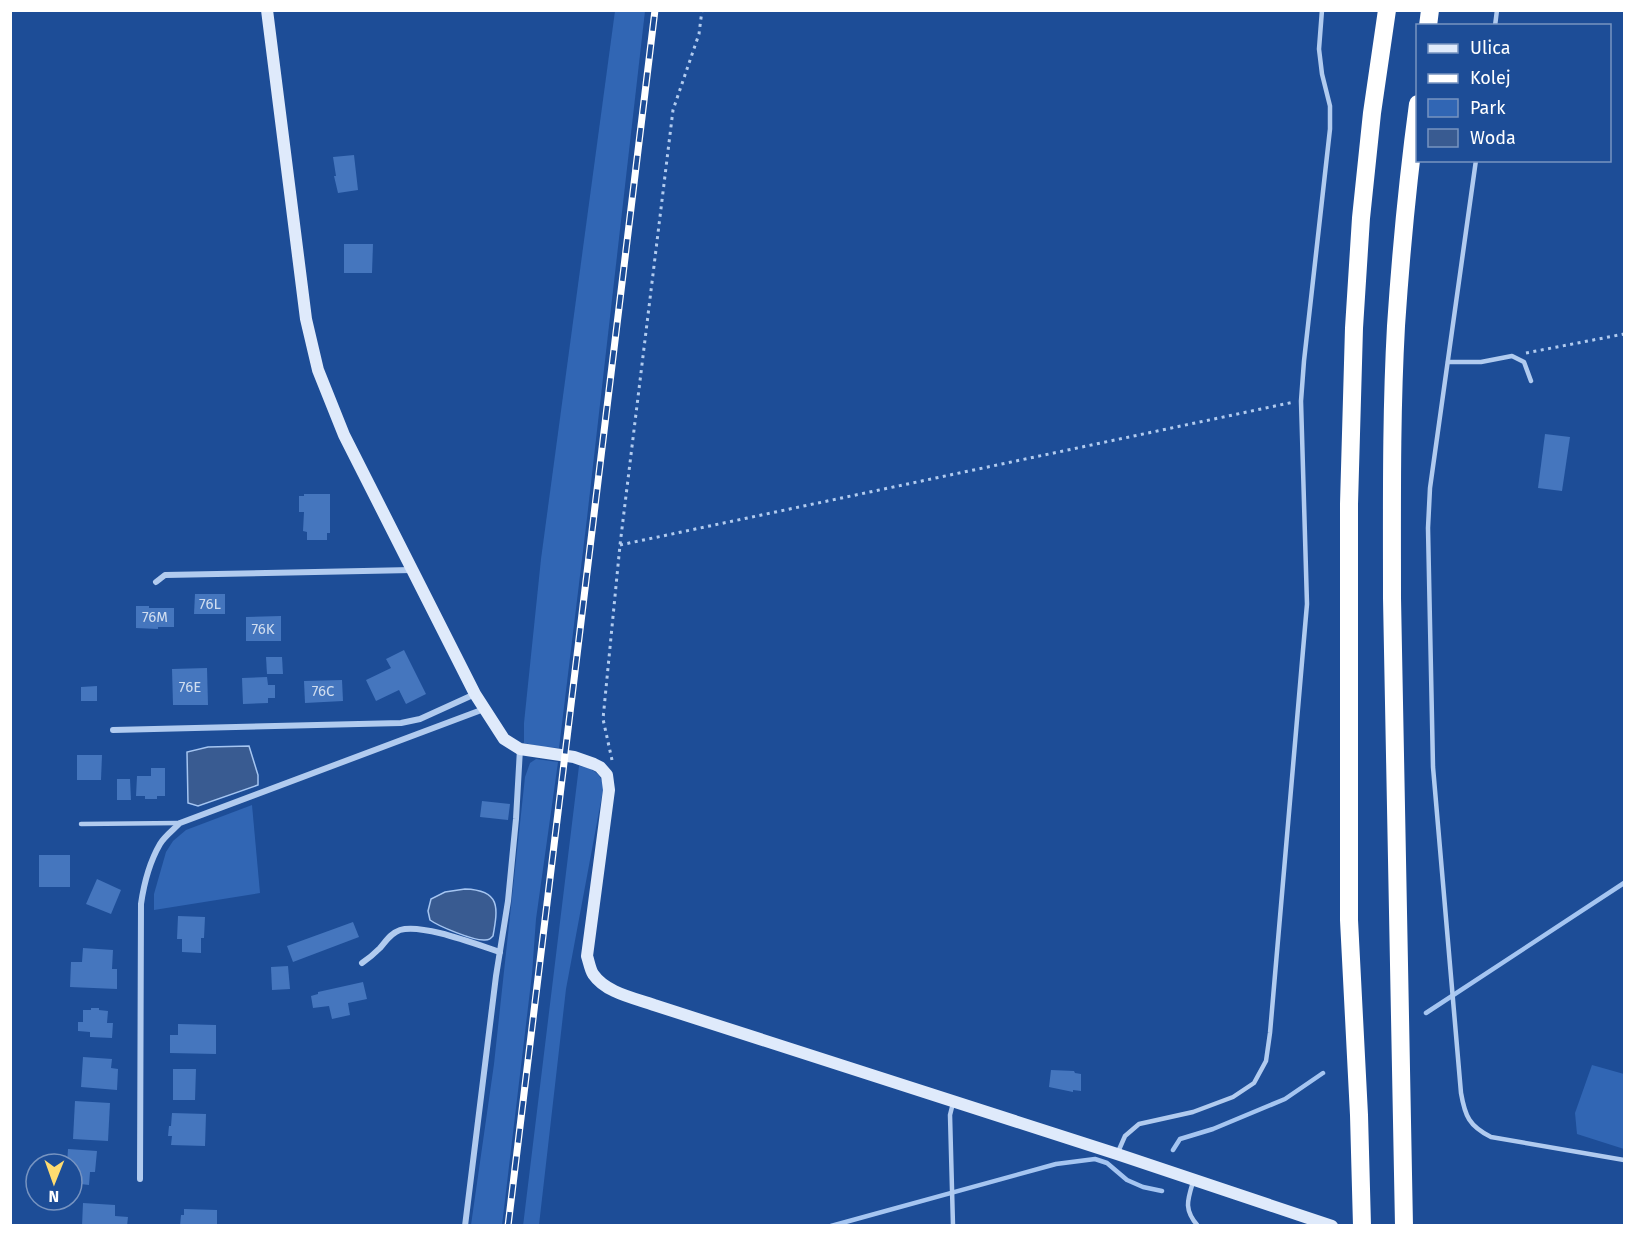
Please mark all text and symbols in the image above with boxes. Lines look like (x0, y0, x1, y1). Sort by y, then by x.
legend (1416, 24, 1611, 162)
text: Ulica (1470, 37, 1510, 59)
text: Kolej (1470, 67, 1511, 89)
text: Park (1470, 97, 1506, 119)
text: Woda (1470, 127, 1516, 149)
house number: 76L (199, 595, 221, 613)
house number: 76M (142, 608, 168, 626)
house number: 76K (251, 620, 275, 638)
house number: 76E (179, 678, 201, 696)
house number: 76C (312, 682, 335, 700)
north arrow (24, 1152, 84, 1212)
text: N (48, 1187, 59, 1206)

